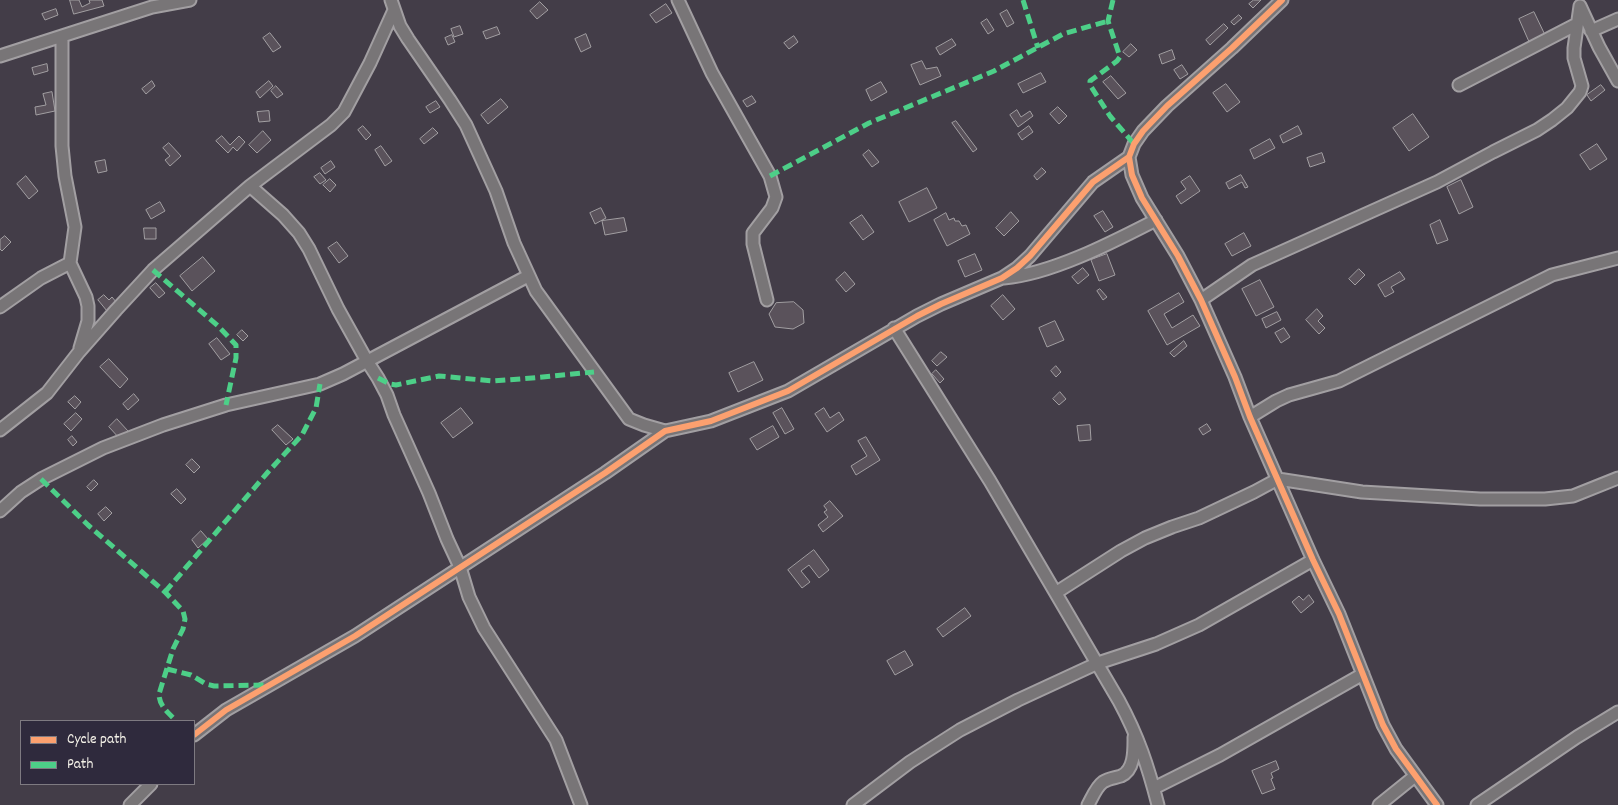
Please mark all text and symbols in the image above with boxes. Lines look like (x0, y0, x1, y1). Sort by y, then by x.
legend (20, 720, 195, 785)
text: Cycle path (67, 729, 126, 751)
text: Path (67, 754, 93, 776)

